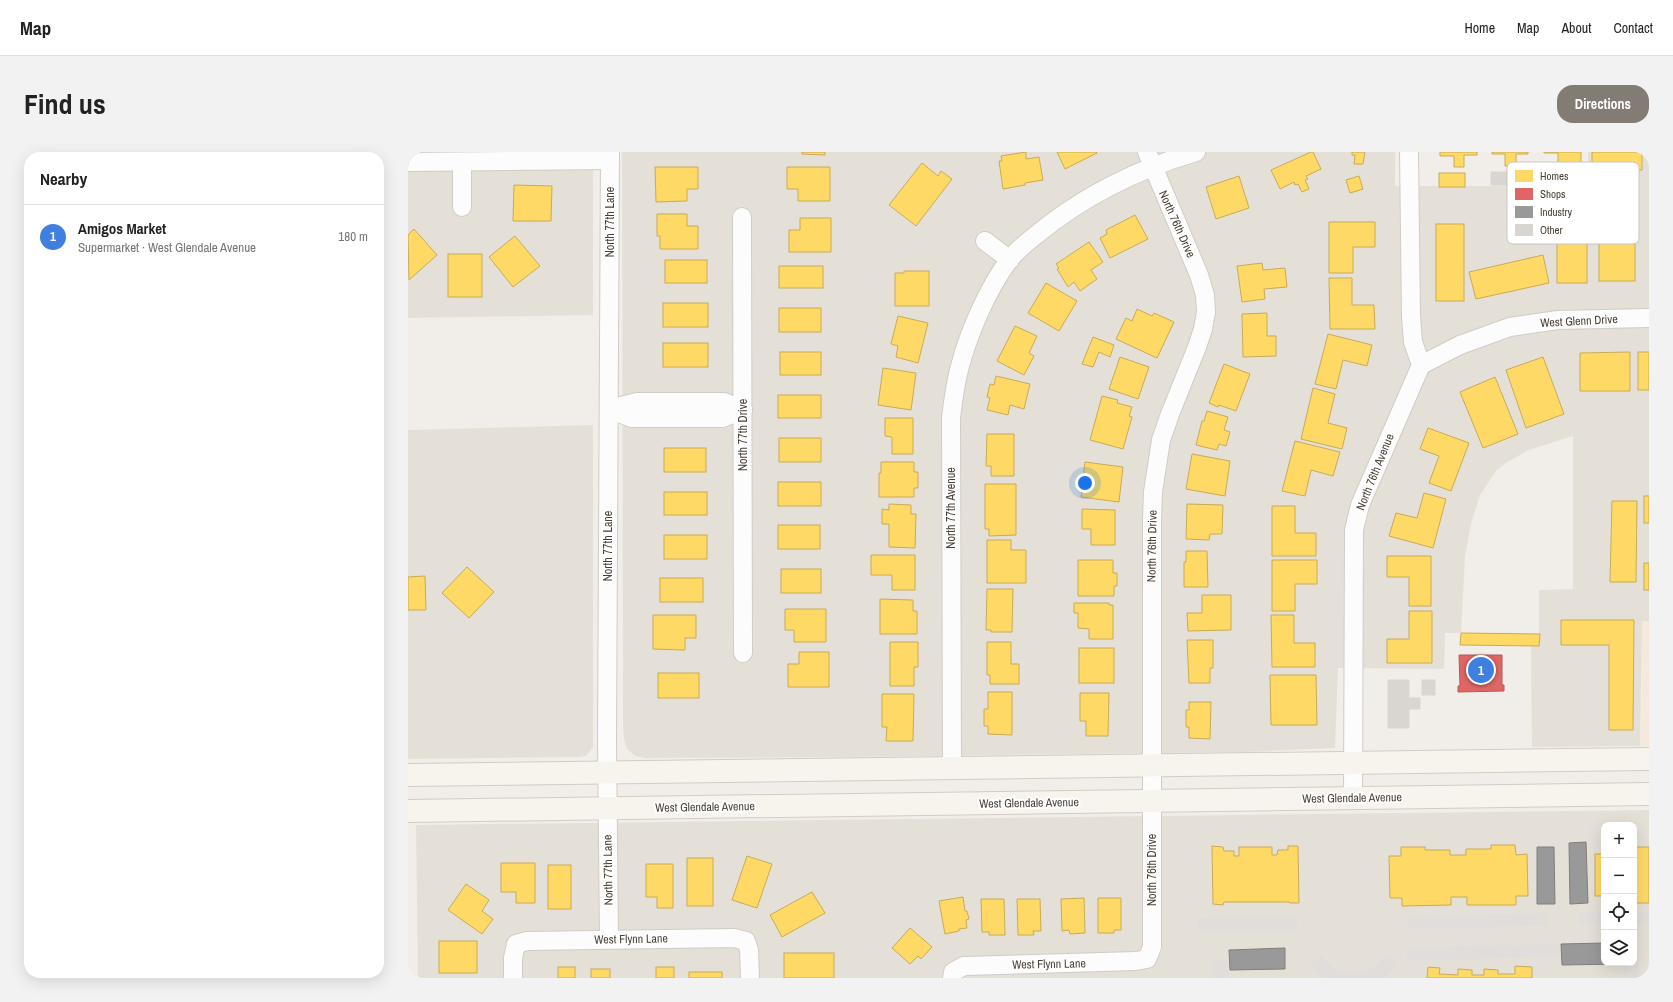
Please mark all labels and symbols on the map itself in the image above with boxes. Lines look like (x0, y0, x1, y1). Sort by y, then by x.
legend (1507, 162, 1639, 244)
text: Homes (1540, 169, 1569, 183)
street label: North 77th Lane (602, 187, 618, 257)
text: Shops (1540, 187, 1566, 201)
street label: North 76th Drive (1155, 188, 1199, 260)
text: Industry (1540, 205, 1573, 219)
text: Other (1540, 223, 1563, 237)
street label: West Glenn Drive (1540, 311, 1618, 331)
street label: North 77th Drive (735, 399, 751, 471)
street label: North 76th Avenue (1352, 431, 1398, 513)
street label: North 77th Avenue (943, 467, 959, 549)
your location (1075, 473, 1095, 493)
street label: North 76th Drive (1143, 510, 1161, 582)
street label: North 77th Lane (600, 511, 616, 581)
pin: 1 (1468, 655, 1494, 685)
street label: West Glendale Avenue (1302, 789, 1402, 807)
street label: West Glendale Avenue (979, 794, 1079, 812)
street label: West Glendale Avenue (655, 798, 755, 816)
street label: North 76th Drive (1144, 834, 1160, 906)
street label: North 77th Lane (599, 835, 617, 905)
street label: West Flynn Lane (594, 930, 668, 948)
street label: West Flynn Lane (1012, 955, 1086, 973)

